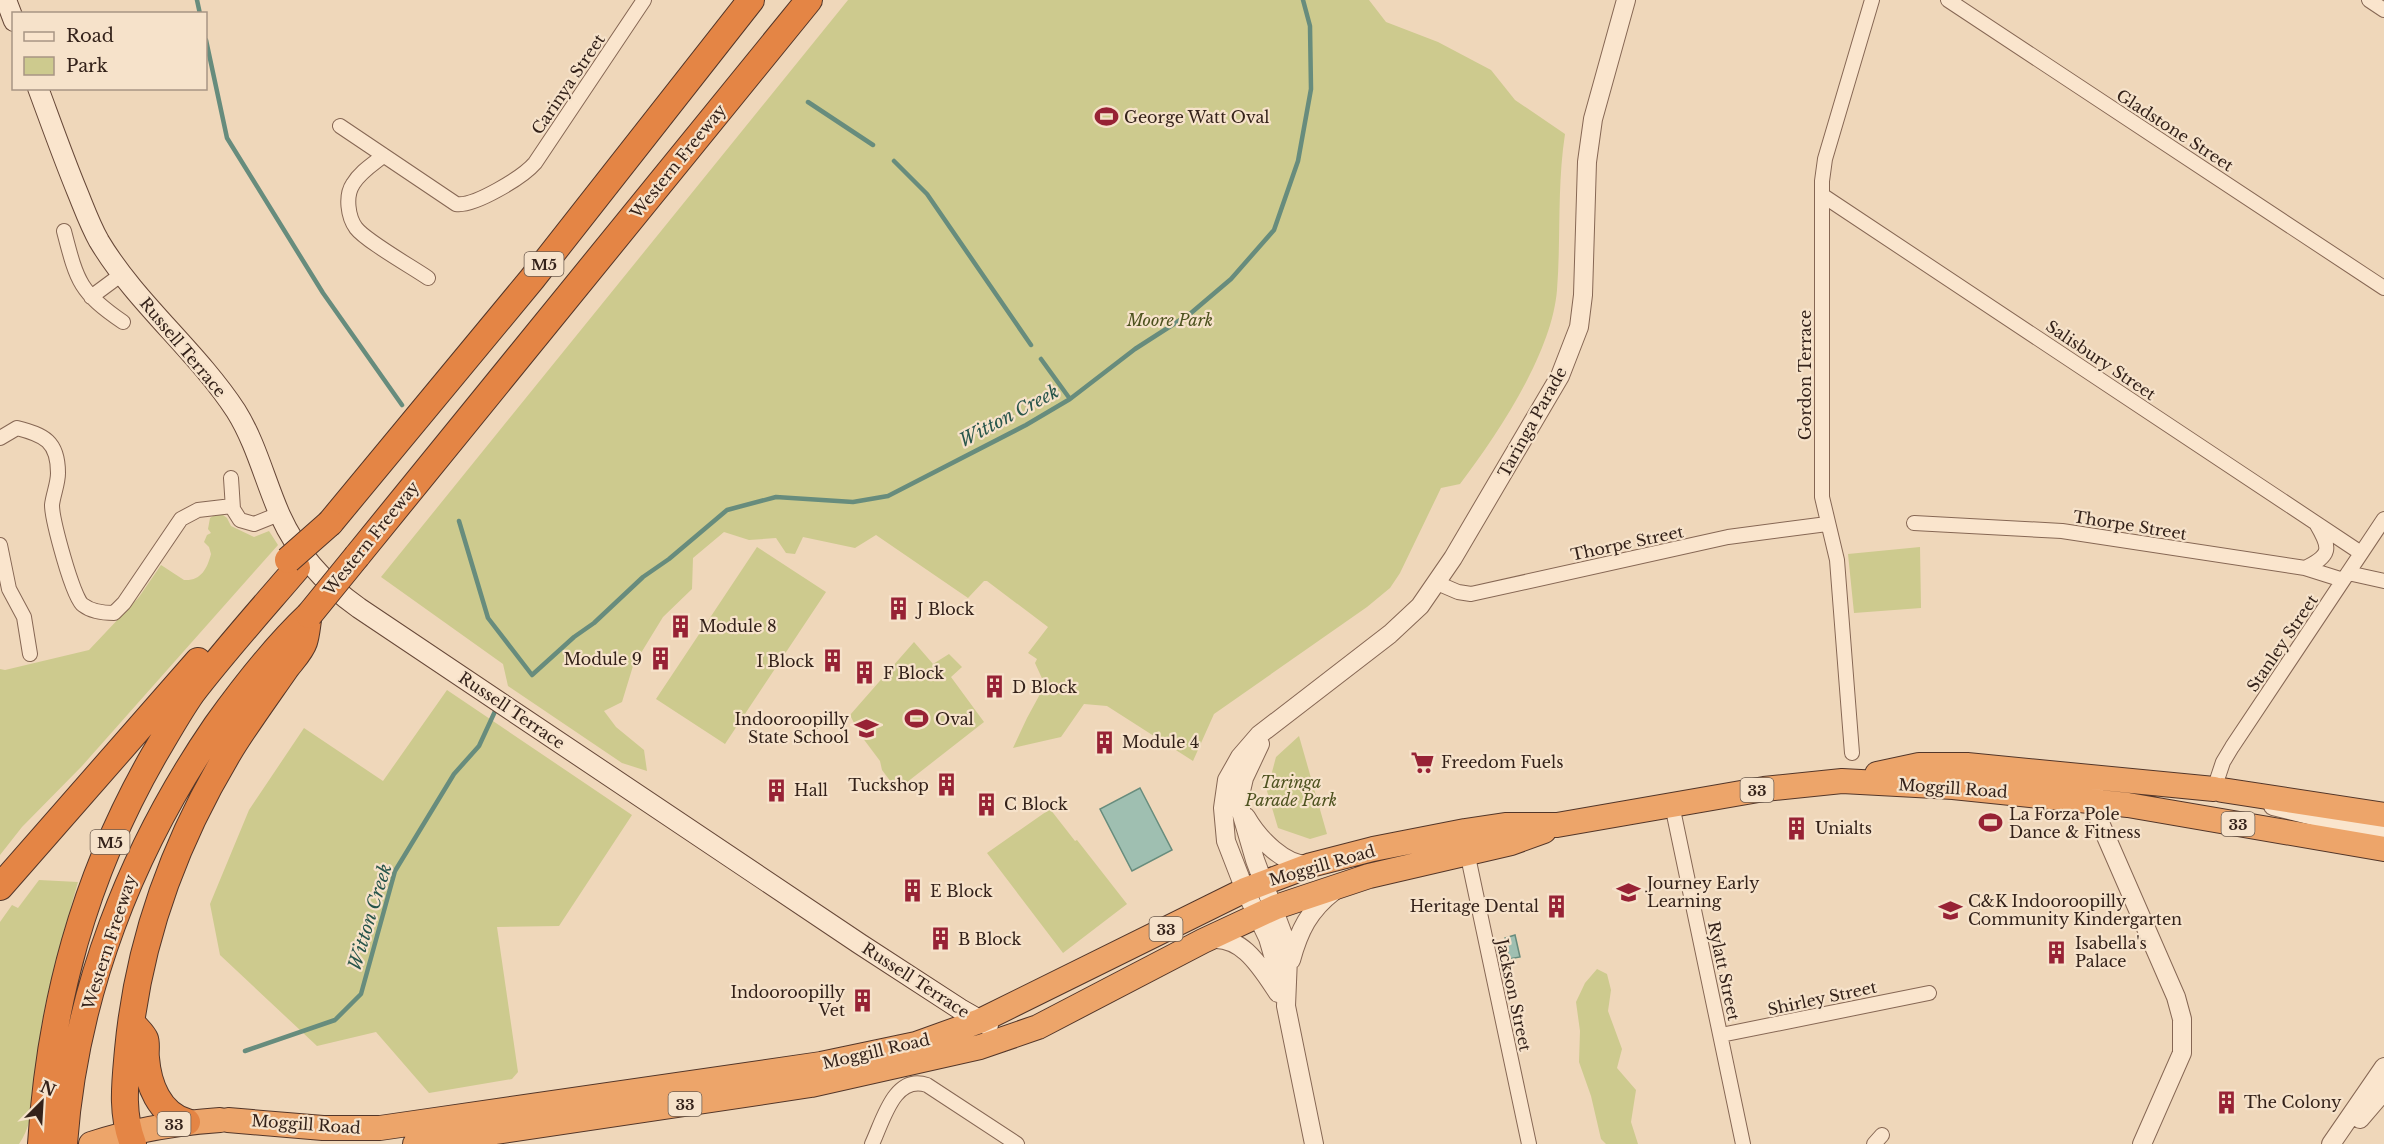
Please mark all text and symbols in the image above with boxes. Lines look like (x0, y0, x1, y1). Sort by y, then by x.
legend (12, 12, 207, 90)
text: Road (66, 25, 114, 47)
street label: Carinya Street (527, 30, 609, 138)
text: Park (66, 55, 108, 77)
street label: Gladstone Street (2113, 85, 2237, 175)
street label: Western Freeway (625, 99, 731, 223)
sports icon: George Watt Oval (1093, 104, 1119, 130)
place label: George Watt Oval (1124, 107, 1270, 127)
road number: M5 (524, 252, 564, 276)
street label: Russell Terrace (136, 293, 230, 401)
park label: Moore Park (1126, 310, 1213, 330)
street label: Gordon Terrace (1795, 310, 1815, 440)
street label: Salisbury Street (2042, 316, 2160, 404)
street label: Taringa Parade (1493, 363, 1571, 481)
water label: Witton Creek (955, 380, 1063, 452)
street label: Western Freeway (318, 476, 424, 600)
street label: Thorpe Street (2072, 506, 2188, 544)
street label: Thorpe Street (1569, 521, 1685, 565)
street label: Stanley Street (2242, 591, 2322, 695)
building icon: J Block (886, 596, 912, 622)
place label: J Block (915, 599, 974, 619)
building icon: Module 8 (668, 613, 694, 639)
place label: Module 8 (699, 616, 777, 636)
building icon: Module 9 (647, 646, 673, 672)
building icon: I Block (819, 648, 845, 674)
place label: Module 9 (564, 649, 642, 669)
place label: I Block (756, 651, 814, 671)
building icon: F Block (852, 660, 878, 686)
place label: F Block (883, 663, 944, 683)
street label: Russell Terrace (455, 667, 569, 753)
building icon: D Block (981, 674, 1007, 700)
place label: D Block (1012, 677, 1077, 697)
sports icon: Oval (904, 706, 930, 732)
place label: Indooroopilly State School (734, 709, 850, 747)
place label: Oval (935, 709, 974, 729)
school or university icon: Indooroopilly State School (854, 715, 880, 741)
building icon: Module 4 (1091, 729, 1117, 755)
place label: Module 4 (1122, 732, 1199, 752)
supermarket icon: Freedom Fuels (1410, 749, 1436, 775)
place label: Freedom Fuels (1441, 752, 1563, 772)
building icon: Tuckshop (934, 772, 960, 798)
park label: Taringa Parade Park (1244, 772, 1337, 810)
street label: Moggill Road (1898, 774, 2009, 802)
place label: Tuckshop (848, 775, 929, 795)
building icon: Hall (763, 777, 789, 803)
road number: 33 (1740, 778, 1774, 802)
place label: Hall (794, 780, 828, 800)
building icon: C Block (973, 791, 999, 817)
place label: C Block (1004, 794, 1068, 814)
place label: La Forza Pole Dance & Fitness (2009, 804, 2141, 842)
sports icon: La Forza Pole Dance & Fitness (1978, 810, 2004, 836)
road number: 33 (2222, 812, 2254, 836)
building icon: Unialts (1784, 815, 1810, 841)
place label: Unialts (1815, 818, 1872, 838)
road number: M5 (90, 830, 130, 854)
street label: Moggill Road (1267, 840, 1378, 890)
water label: Witton Creek (343, 861, 397, 973)
street label: Western Freeway (77, 871, 141, 1013)
place label: Journey Early Learning (1645, 873, 1760, 911)
building icon: E Block (899, 878, 925, 904)
school or university icon: Journey Early Learning (1616, 879, 1642, 905)
place label: E Block (930, 881, 993, 901)
place label: C&K Indooroopilly Community Kindergarten (1968, 891, 2182, 929)
building icon: Heritage Dental (1544, 893, 1570, 919)
place label: Heritage Dental (1410, 896, 1539, 916)
school or university icon: C&K Indooroopilly Community Kindergarten (1937, 897, 1963, 923)
road number: 33 (1150, 917, 1182, 941)
street label: Rylatt Street (1704, 920, 1744, 1022)
building icon: B Block (927, 926, 953, 952)
place label: B Block (958, 929, 1021, 949)
place label: Isabella's Palace (2075, 933, 2147, 971)
street label: Jackson Street (1492, 935, 1536, 1053)
street label: Russell Terrace (859, 938, 973, 1022)
building icon: Isabella's Palace (2044, 939, 2070, 965)
street label: Shirley Street (1766, 977, 1878, 1019)
place label: Indooroopilly Vet (730, 982, 846, 1020)
building icon: Indooroopilly Vet (850, 988, 876, 1014)
street label: Moggill Road (820, 1029, 932, 1073)
north arrow (12, 1072, 72, 1132)
text: N (37, 1076, 59, 1100)
building icon: The Colony (2213, 1089, 2239, 1115)
road number: 33 (668, 1092, 702, 1116)
place label: The Colony (2244, 1092, 2342, 1112)
street label: Moggill Road (251, 1110, 362, 1138)
road number: 33 (158, 1112, 190, 1136)

